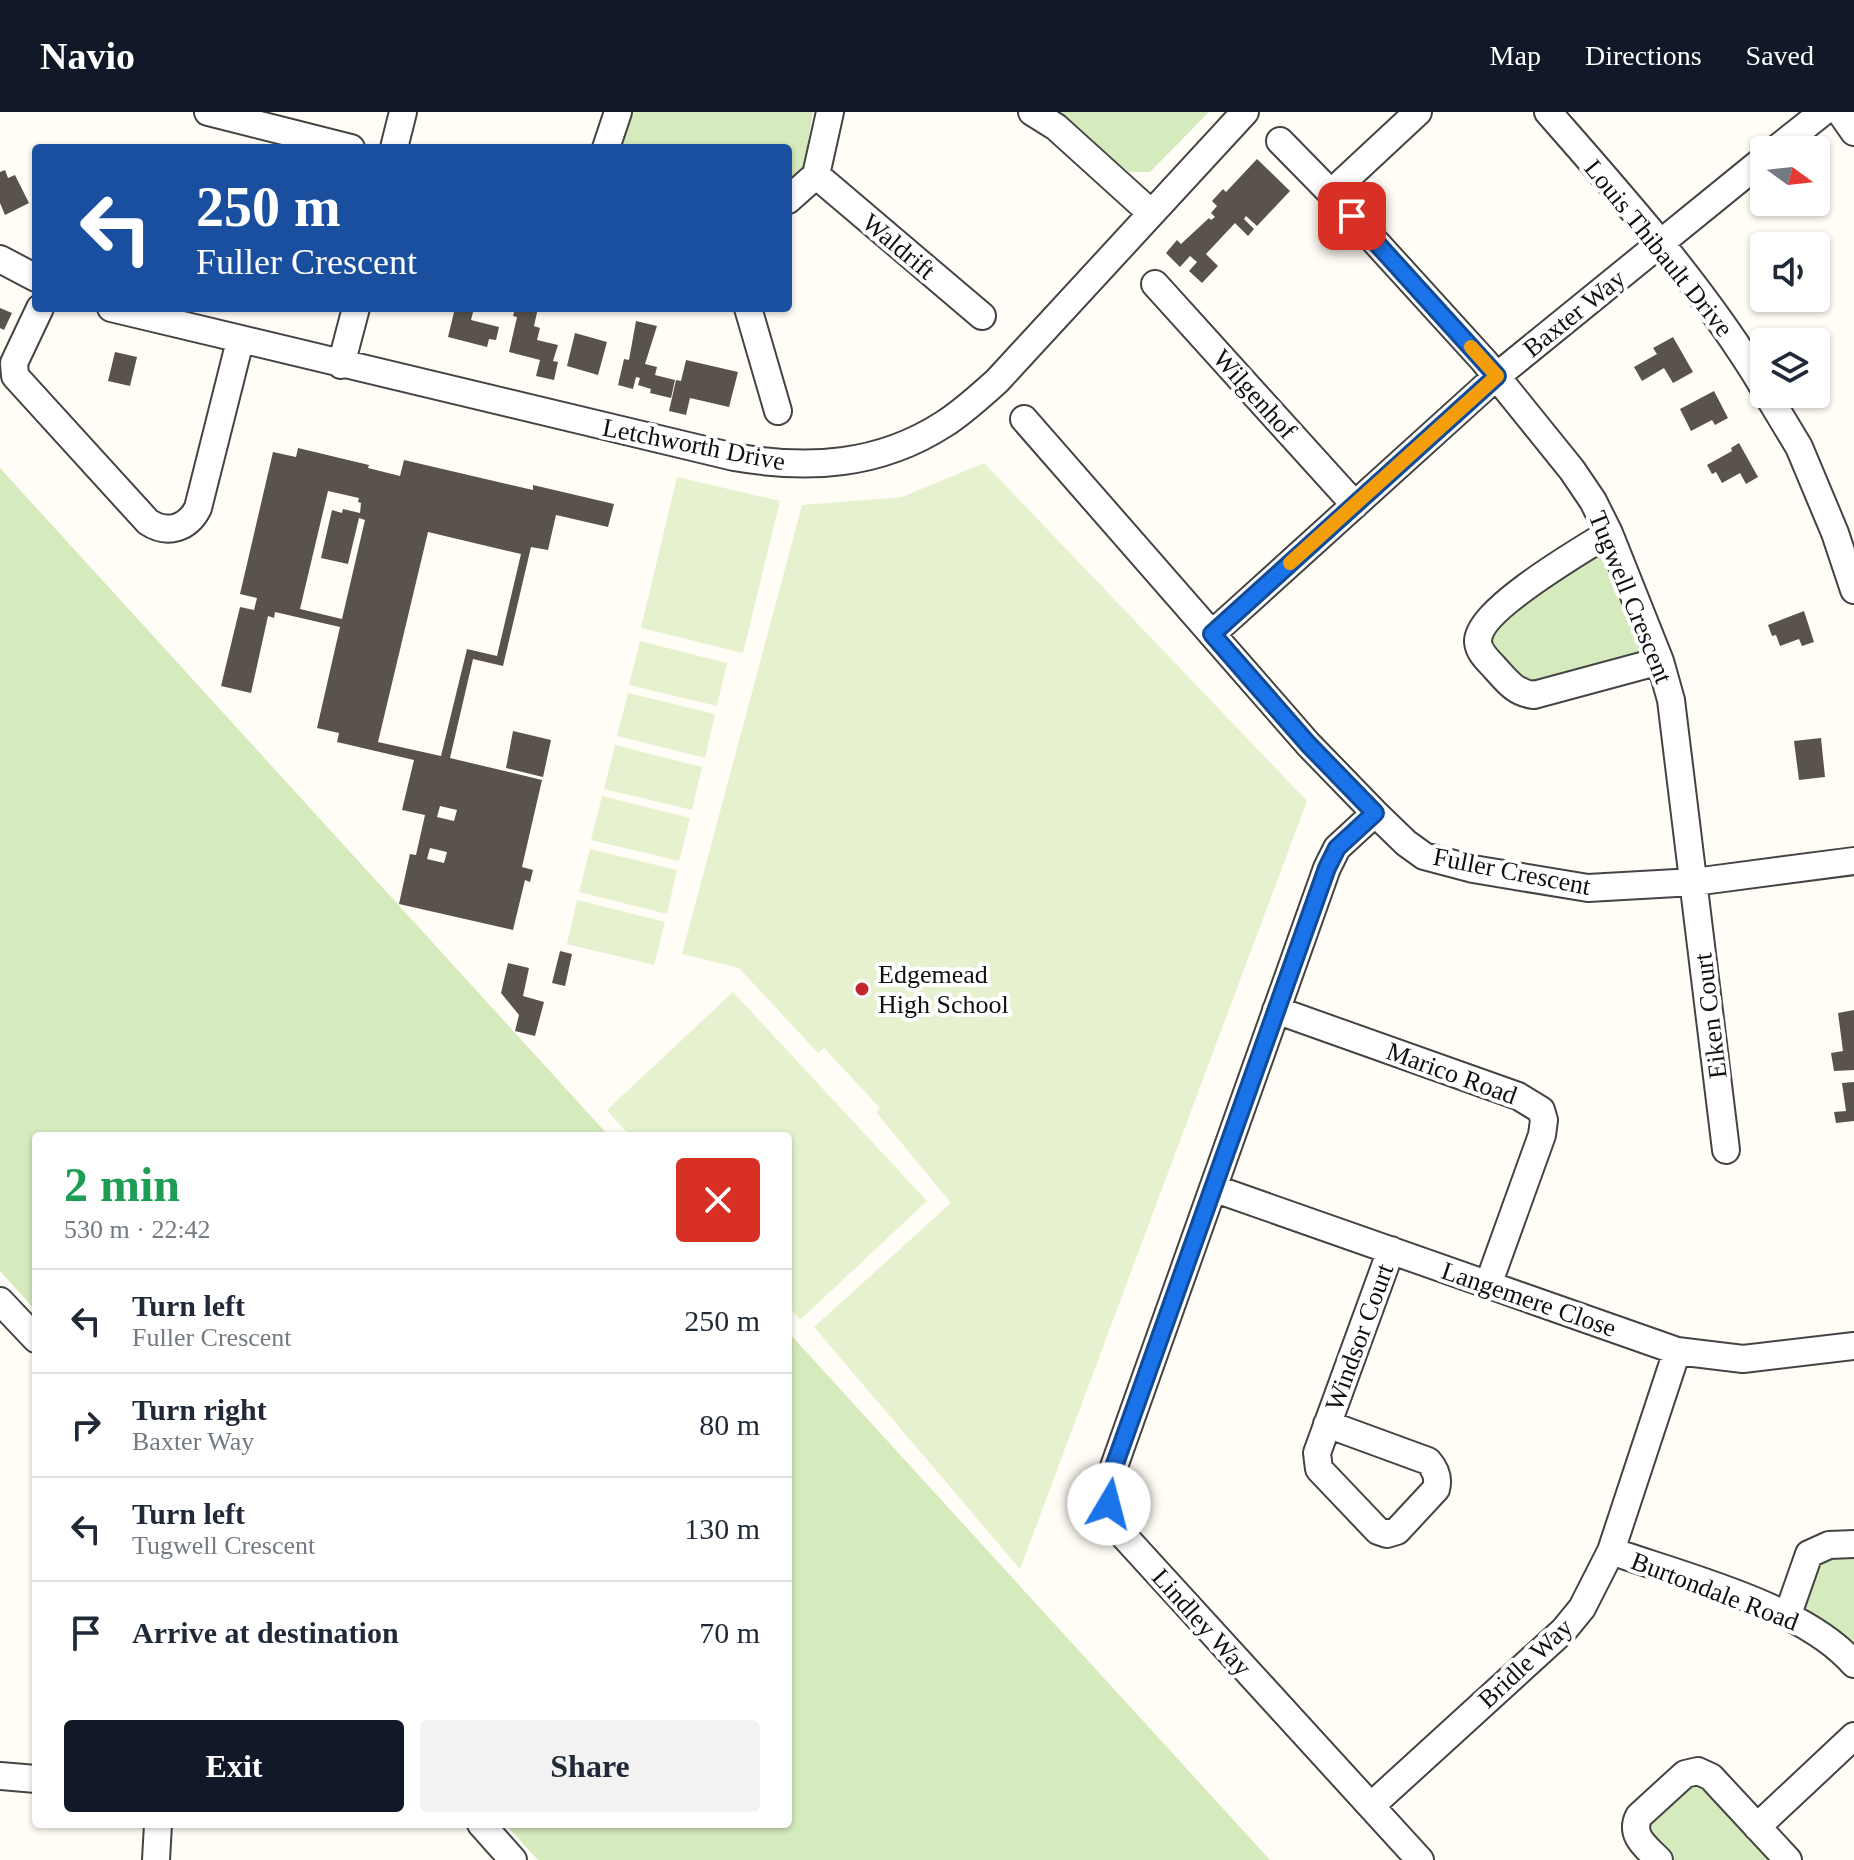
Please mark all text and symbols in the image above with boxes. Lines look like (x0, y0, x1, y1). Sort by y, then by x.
text: Navio (40, 35, 135, 77)
text: Map (1490, 40, 1541, 71)
text: Directions (1585, 40, 1702, 71)
text: Saved (1746, 40, 1814, 71)
north arrow (1750, 136, 1830, 216)
map controls (1750, 136, 1830, 408)
street label: Louis Thibault Drive (1578, 154, 1739, 343)
icon: left (64, 176, 168, 280)
text: 250 m (196, 176, 341, 238)
pin (1318, 182, 1386, 250)
icon: arrive (1330, 194, 1374, 238)
street label: Waldrift (856, 208, 942, 286)
button: sound (1750, 232, 1830, 312)
text: Fuller Crescent (196, 242, 417, 282)
street label: Baxter Way (1518, 264, 1631, 363)
button: layers (1750, 328, 1830, 408)
street label: Wilgenhof (1207, 344, 1302, 445)
street label: Letchworth Drive (600, 413, 788, 476)
street label: Tugwell Crescent (1583, 507, 1679, 688)
street label: Fuller Crescent (1431, 842, 1594, 901)
street label: Eiken Court (1688, 951, 1733, 1080)
place label: Edgemead High School (878, 960, 1009, 1019)
marker: Edgemead High School (853, 980, 871, 998)
street label: Marico Road (1383, 1037, 1521, 1110)
text: 2 min (64, 1158, 180, 1211)
button: close (676, 1158, 760, 1242)
text: 530 m · 22:42 (64, 1215, 211, 1244)
street label: Langemere Close (1438, 1256, 1620, 1343)
street label: Windsor Court (1319, 1259, 1400, 1415)
text: Turn left (132, 1289, 245, 1322)
icon: left (64, 1299, 108, 1343)
text: 250 m (684, 1304, 760, 1337)
text: Fuller Crescent (132, 1323, 292, 1352)
text: Turn right (132, 1393, 267, 1426)
icon: right (64, 1403, 108, 1447)
text: 80 m (699, 1408, 760, 1441)
text: Baxter Way (132, 1427, 254, 1456)
position arrow (1067, 1462, 1151, 1546)
text: Turn left (132, 1497, 245, 1530)
icon: left (64, 1507, 108, 1551)
text: 130 m (684, 1512, 760, 1545)
text: Tugwell Crescent (132, 1531, 315, 1560)
street label: Burtondale Road (1627, 1546, 1803, 1637)
street label: Lindley Way (1146, 1563, 1257, 1682)
icon: arrive (64, 1611, 108, 1655)
street label: Bridle Way (1472, 1613, 1578, 1714)
text: Arrive at destination (132, 1616, 399, 1649)
text: 70 m (699, 1616, 760, 1649)
button: Exit (64, 1720, 404, 1812)
button: Share (420, 1720, 760, 1812)

